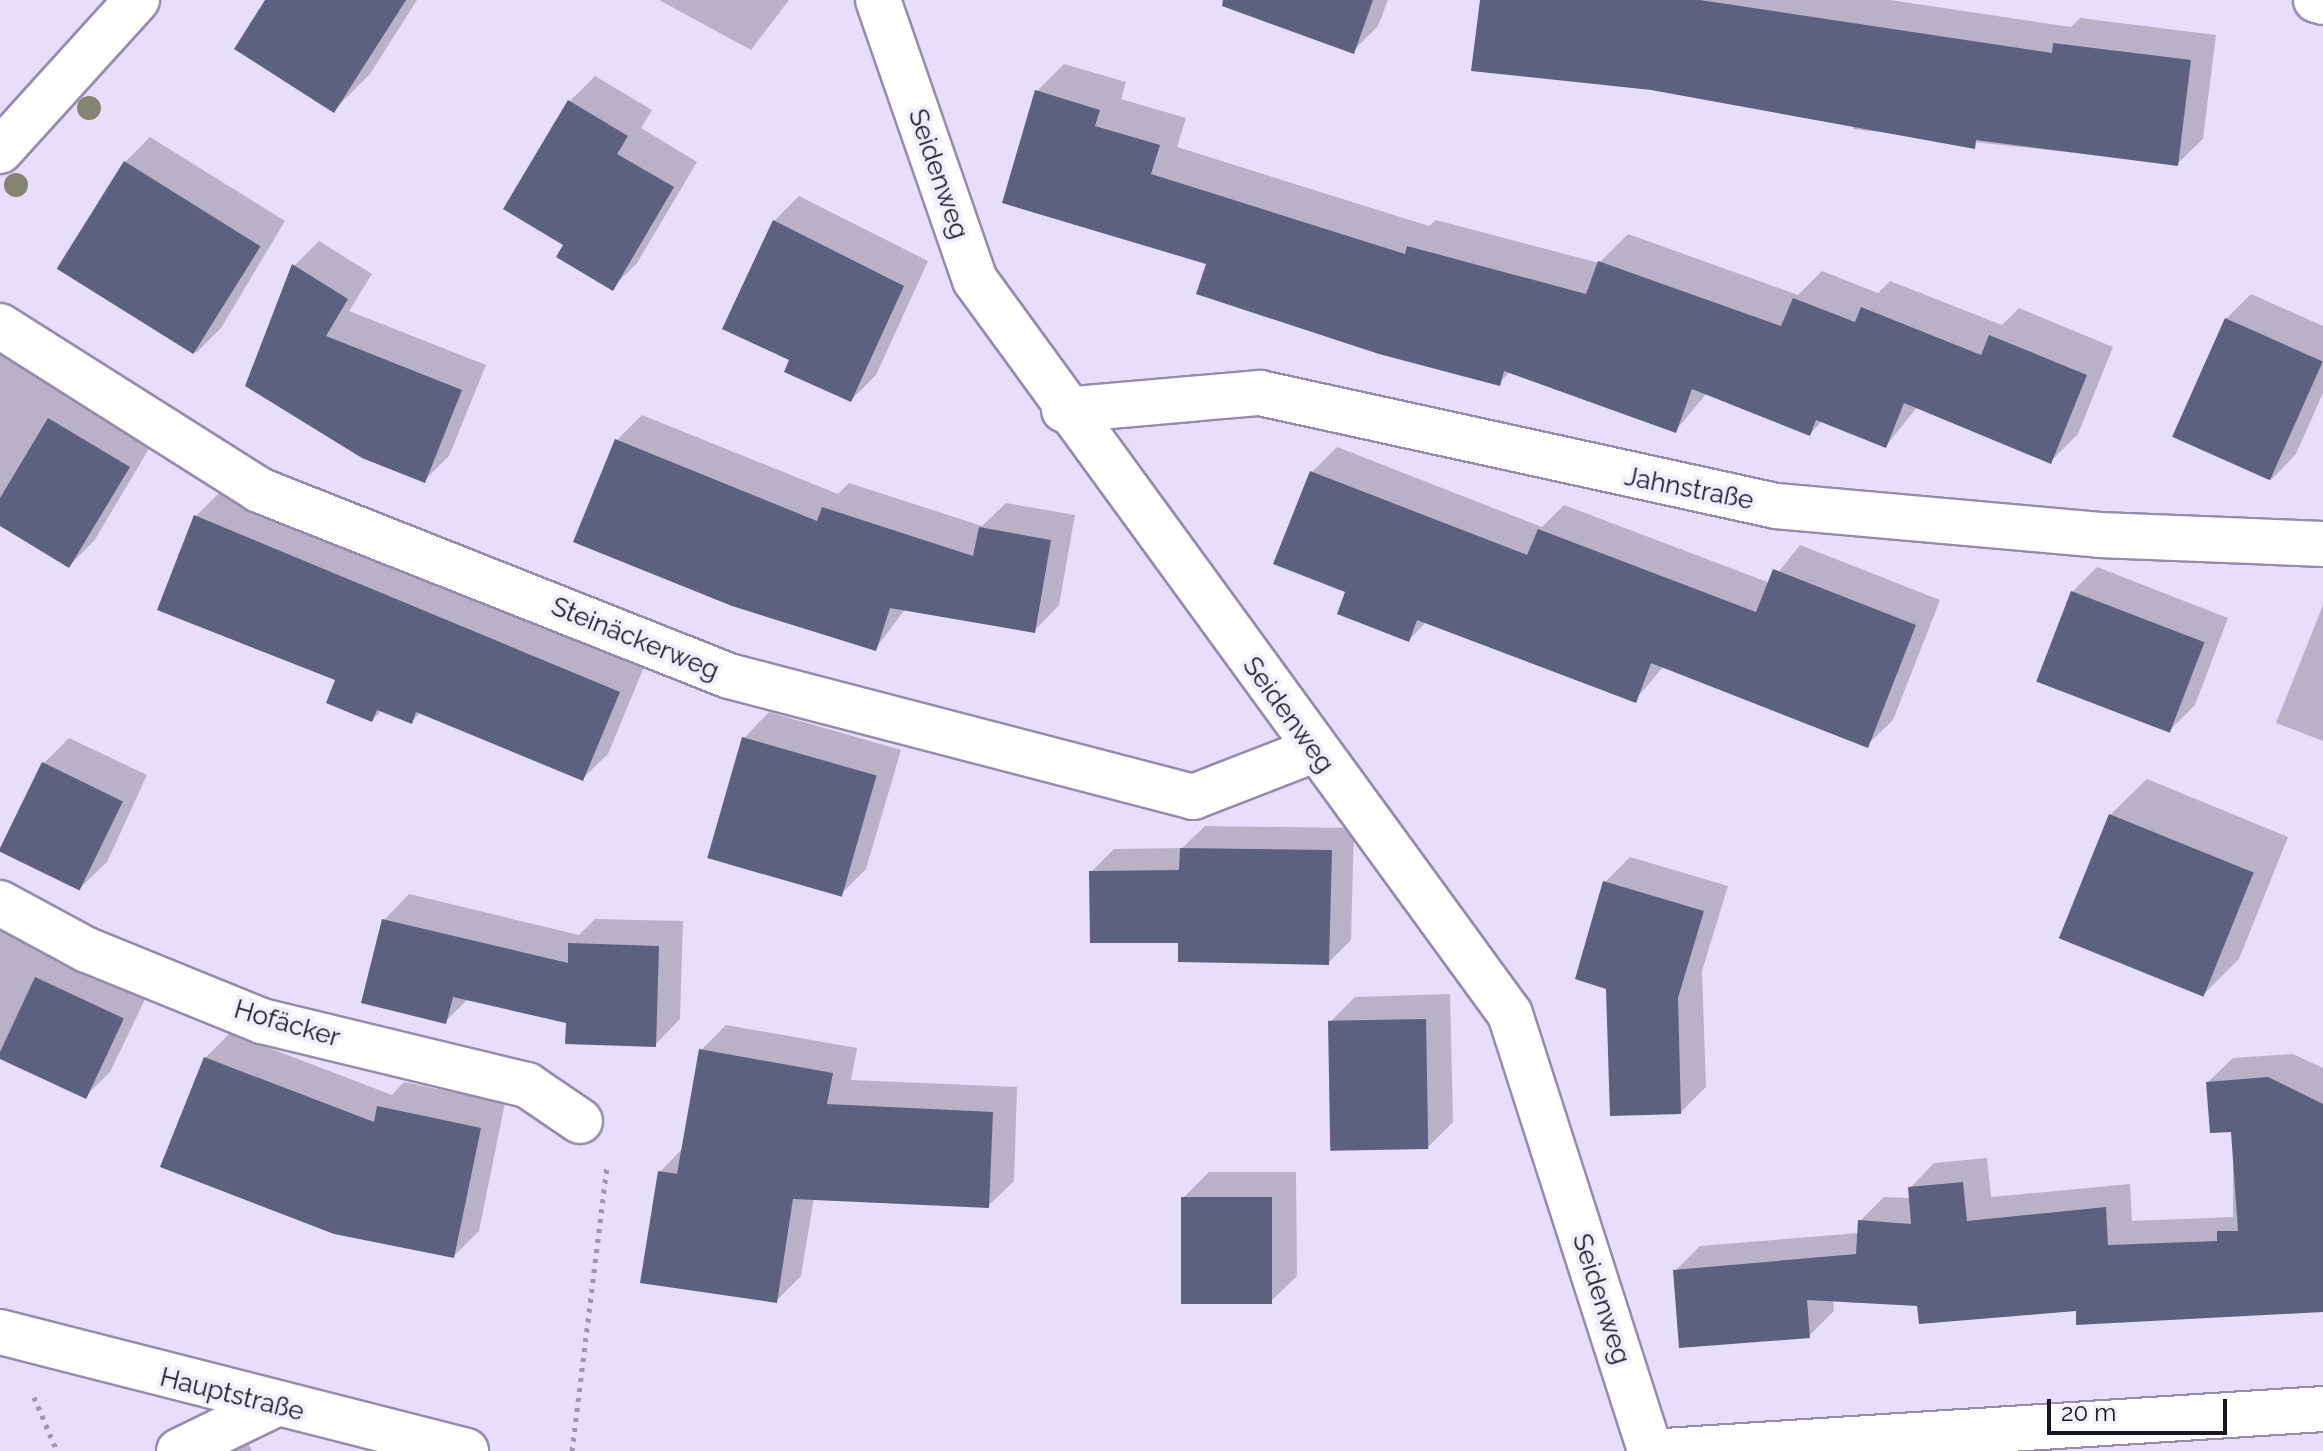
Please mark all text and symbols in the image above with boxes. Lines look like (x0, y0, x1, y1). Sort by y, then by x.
street label: Seidenweg (901, 105, 975, 243)
street label: Jahnstraße (1622, 461, 1756, 517)
street label: Steinäckerweg (547, 591, 723, 687)
street label: Seidenweg (1236, 651, 1340, 779)
street label: Hofäcker (230, 994, 344, 1054)
street label: Seidenweg (1565, 1230, 1637, 1368)
street label: Hauptstraße (157, 1362, 307, 1428)
scale bar (2051, 1383, 2231, 1433)
text: 20 m (2061, 1398, 2116, 1427)

